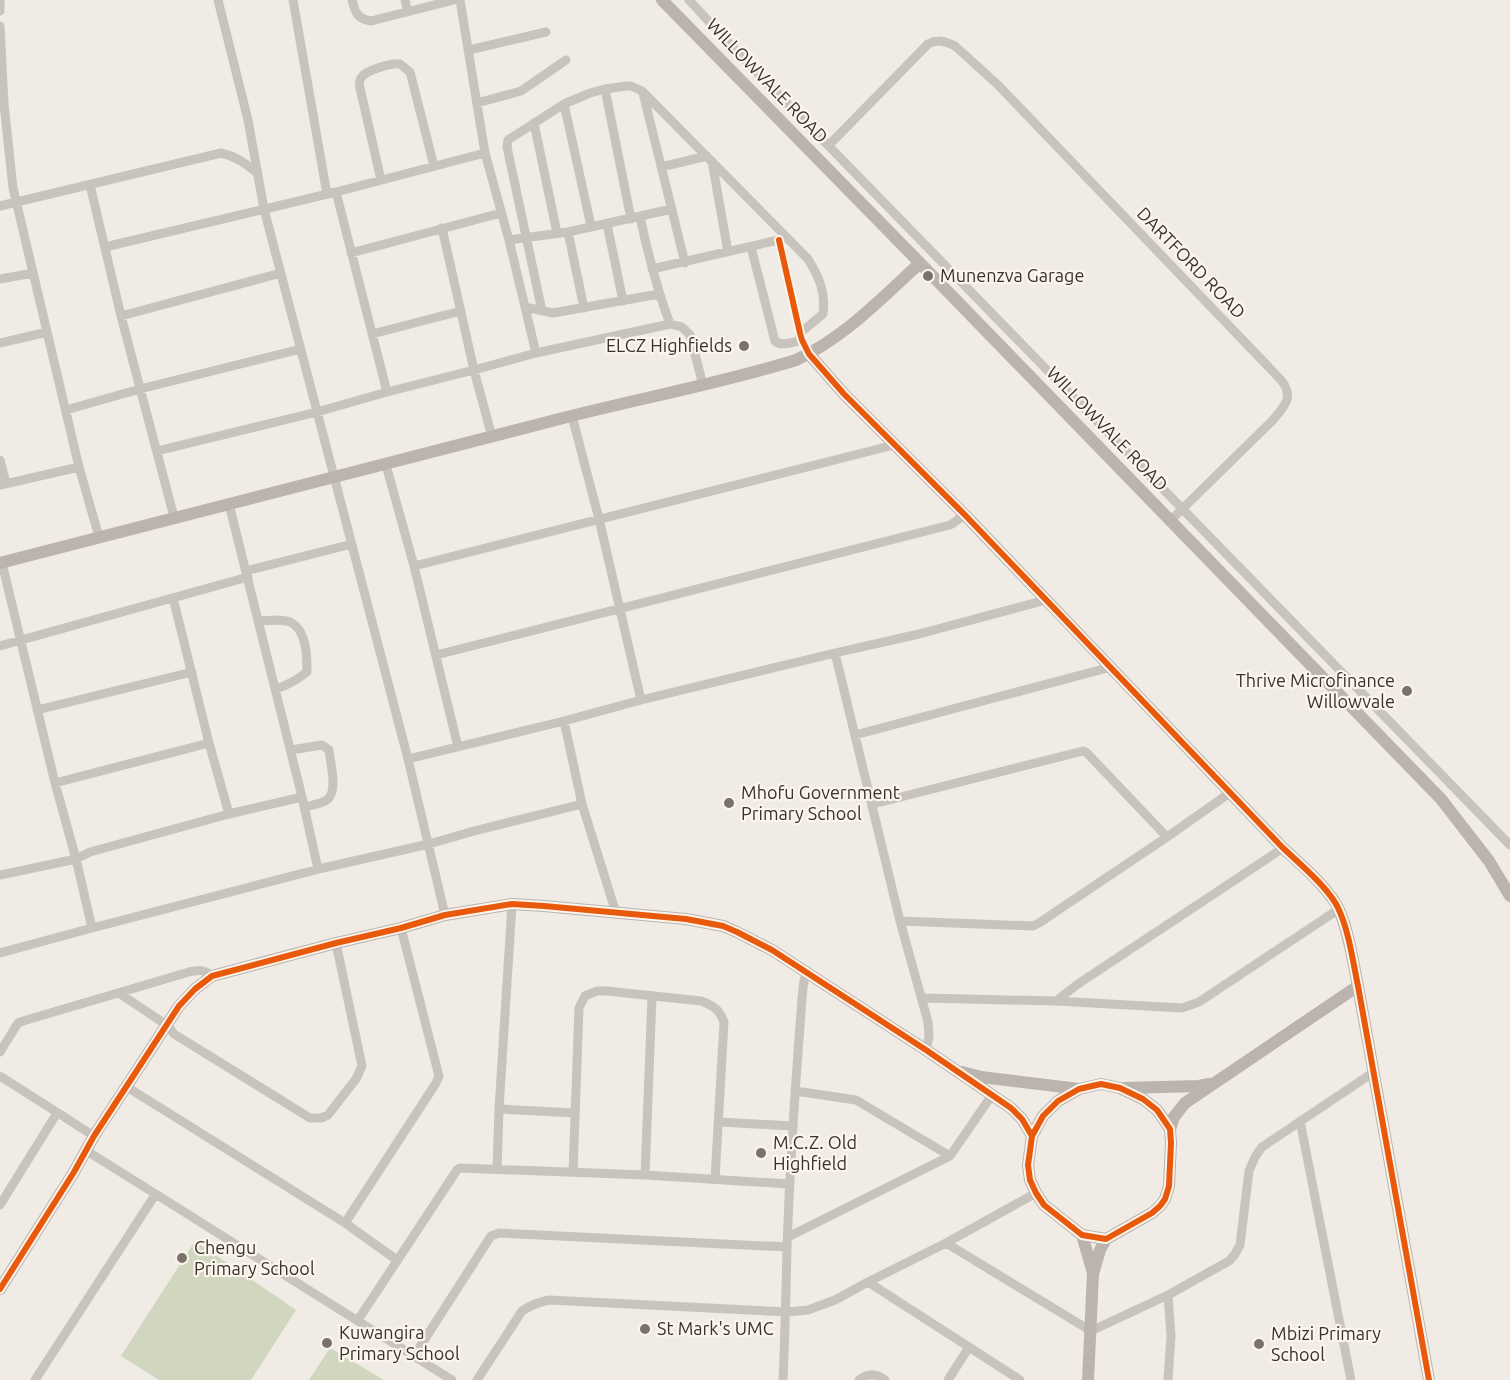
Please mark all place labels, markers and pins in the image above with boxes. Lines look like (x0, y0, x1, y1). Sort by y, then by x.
place label: Munenzva Garage (940, 265, 1084, 285)
marker: Munenzva Garage (921, 269, 935, 283)
place label: ELCZ Highfields (606, 335, 732, 355)
marker: ELCZ Highfields (737, 339, 751, 353)
place label: Thrive Microfinance Willowvale (1236, 670, 1395, 711)
marker: Thrive Microfinance Willowvale (1400, 684, 1414, 698)
place label: Mhofu Government Primary School (741, 782, 900, 823)
marker: Mhofu Government Primary School (722, 796, 736, 810)
place label: M.C.Z. Old Highfield (773, 1132, 857, 1173)
marker: M.C.Z. Old Highfield (754, 1146, 768, 1160)
place label: Chengu Primary School (194, 1237, 315, 1278)
marker: Chengu Primary School (175, 1251, 189, 1265)
place label: St Mark's UMC (657, 1318, 774, 1338)
place label: Kuwangira Primary School (339, 1322, 460, 1363)
marker: St Mark's UMC (638, 1322, 652, 1336)
place label: Mbizi Primary School (1271, 1323, 1381, 1364)
marker: Kuwangira Primary School (320, 1336, 334, 1350)
marker: Mbizi Primary School (1252, 1337, 1266, 1351)

